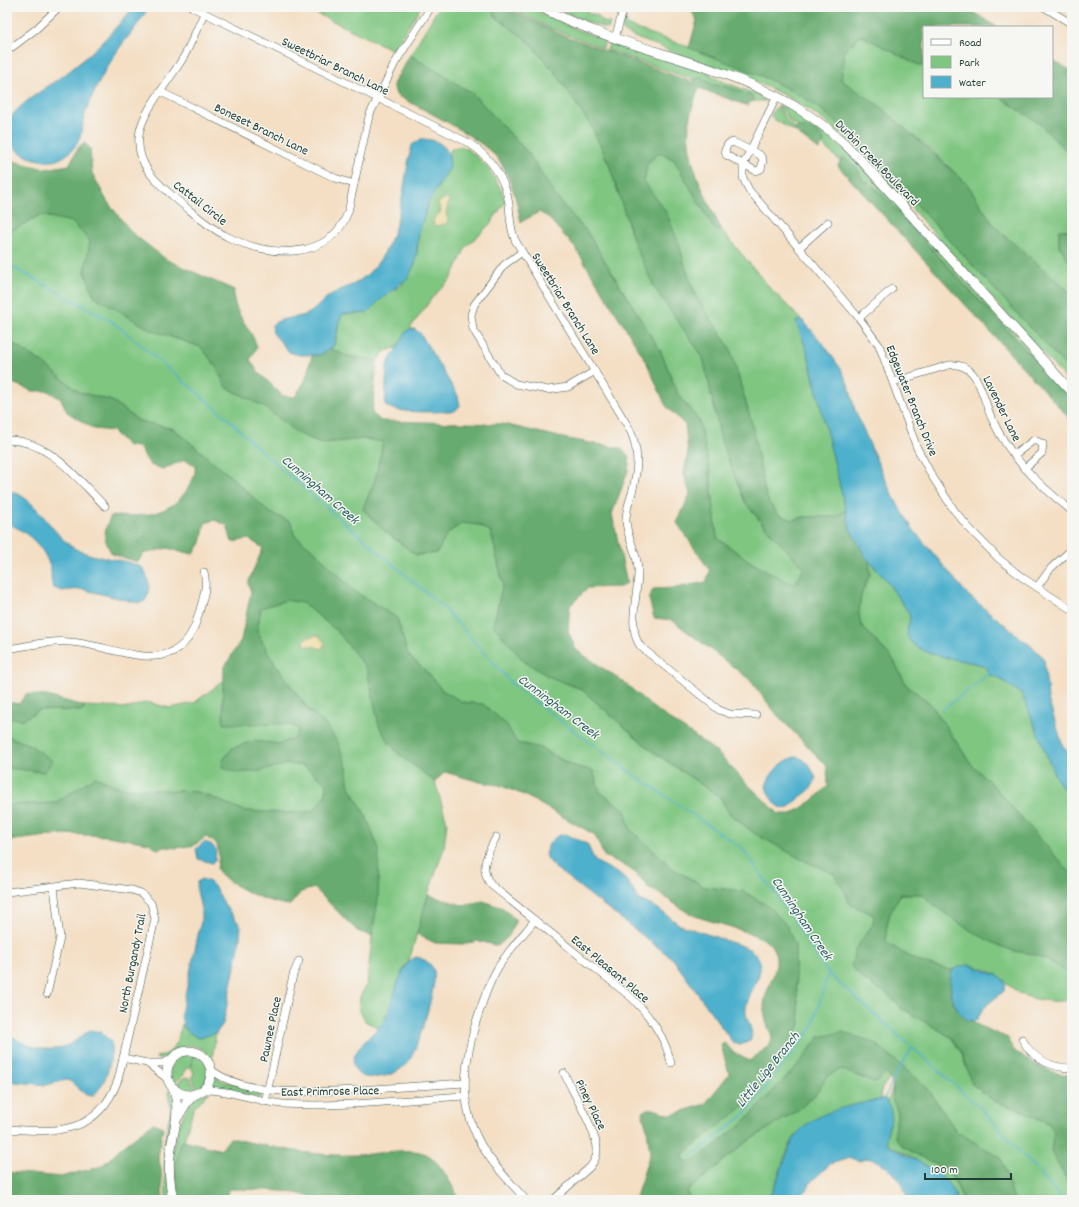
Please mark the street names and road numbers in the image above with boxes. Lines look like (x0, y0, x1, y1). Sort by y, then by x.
street label: Sweetbriar Branch Lane (278, 33, 392, 102)
street label: Boneset Branch Lane (210, 99, 312, 161)
street label: Durbin Creek Boulevard (830, 116, 923, 211)
street label: Cattail Circle (168, 177, 231, 231)
street label: Sweetbriar Branch Lane (526, 249, 604, 359)
street label: Edgewater Branch Drive (880, 342, 942, 460)
street label: Lavender Lane (977, 373, 1025, 446)
street label: North Burgandy Trail (114, 912, 152, 1015)
street label: East Pleasant Place (566, 931, 653, 1009)
street label: Pawnee Place (255, 995, 288, 1064)
street label: Piney Place (569, 1077, 610, 1134)
street label: East Primrose Place (281, 1082, 380, 1103)

